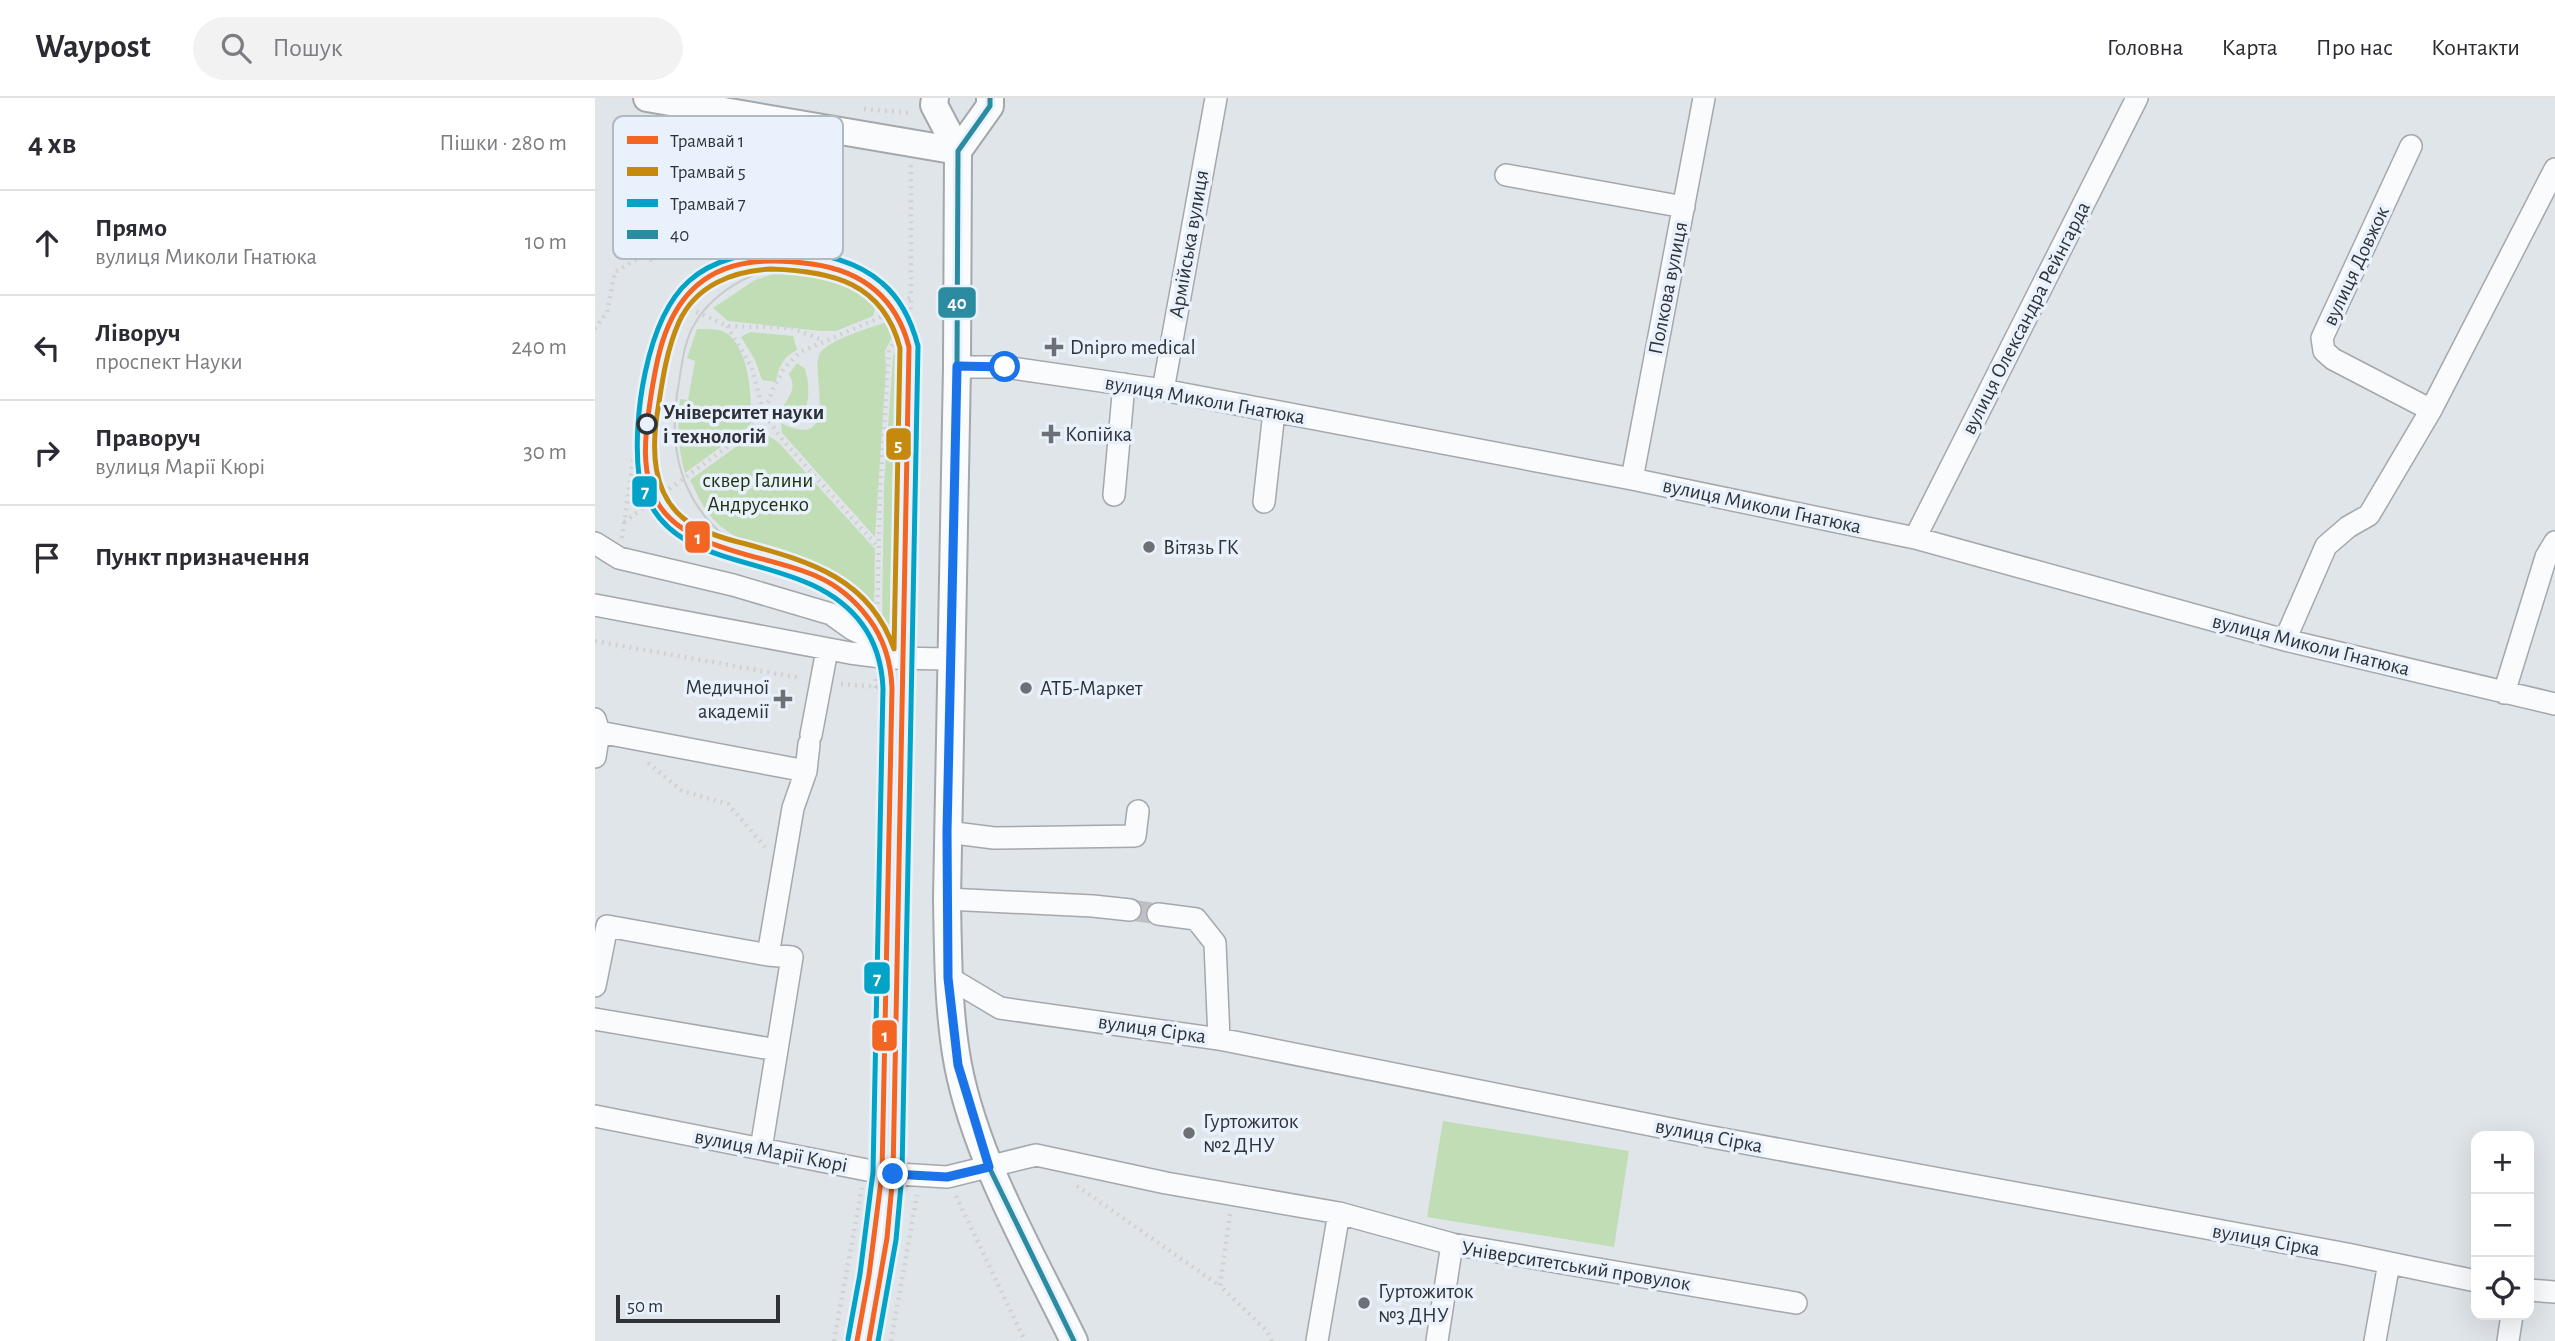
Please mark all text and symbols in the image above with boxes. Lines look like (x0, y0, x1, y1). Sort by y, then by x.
search box (193, 17, 683, 80)
icon: search (217, 29, 255, 67)
text: Waypost (35, 31, 151, 64)
text: Пошук (273, 35, 343, 61)
text: Головна (2107, 36, 2183, 60)
text: Карта (2221, 36, 2278, 60)
text: Про нас (2316, 36, 2393, 60)
text: Контакти (2431, 36, 2520, 60)
legend (613, 116, 843, 259)
text: 4 хв (28, 129, 76, 159)
text: Пішки · 280 m (439, 132, 567, 155)
text: Трамвай 1 (670, 132, 744, 151)
text: Трамвай 5 (670, 163, 746, 182)
street label: Армійська вулиця (1166, 168, 1212, 320)
text: Трамвай 7 (670, 195, 746, 214)
street label: вулиця Олександра Рейнгарда (1958, 198, 2094, 438)
street label: вулиця Довжок (2319, 203, 2393, 329)
text: Прямо (95, 215, 167, 241)
street label: Полкова вулиця (1645, 220, 1691, 356)
icon: ahead (28, 224, 66, 262)
text: 40 (670, 226, 689, 245)
text: 10 m (525, 231, 567, 254)
text: вулиця Миколи Гнатюка (95, 246, 317, 269)
line badge: 40 (937, 286, 977, 319)
text: 40 (947, 294, 967, 313)
text: Ліворуч (95, 320, 181, 346)
icon: left (28, 329, 66, 367)
text: 240 m (511, 336, 567, 359)
marker: Dnipro medical (1044, 337, 1064, 357)
place label: Dnipro medical (1070, 337, 1196, 358)
text: проспект Науки (95, 351, 243, 374)
route start (989, 351, 1020, 382)
street label: вулиця Миколи Гнатюка (1103, 372, 1307, 428)
place label: Університет науки і технологій (663, 402, 824, 447)
marker: Університет науки і технологій (637, 414, 657, 434)
place label: Копійка (1065, 424, 1132, 445)
text: Праворуч (95, 425, 201, 451)
marker: Копійка (1043, 426, 1059, 442)
line badge: 5 (885, 427, 912, 461)
icon: right (28, 434, 66, 472)
text: 5 (894, 436, 902, 455)
text: 30 m (523, 441, 567, 464)
text: вулиця Марії Кюрі (95, 456, 265, 479)
park label: сквер Галини Андрусенко (703, 470, 813, 515)
line badge: 7 (631, 475, 658, 508)
street label: вулиця Миколи Гнатюка (1661, 475, 1864, 537)
text: 7 (641, 483, 649, 502)
line badge: 1 (684, 520, 711, 554)
text: 1 (695, 529, 701, 548)
place label: Вітязь ГК (1163, 537, 1239, 558)
icon: arrive (28, 539, 66, 577)
marker: Вітязь ГК (1141, 539, 1157, 555)
text: Пункт призначення (95, 544, 310, 570)
street label: вулиця Миколи Гнатюка (2210, 610, 2412, 680)
place label: Медичної академії (685, 677, 769, 722)
place label: АТБ-Маркет (1040, 678, 1143, 699)
marker: АТБ-Маркет (1018, 680, 1034, 696)
marker: Медичної академії (775, 691, 791, 707)
line badge: 7 (863, 961, 891, 995)
text: 7 (873, 970, 881, 989)
street label: вулиця Сірка (1097, 1011, 1208, 1047)
line badge: 1 (871, 1019, 898, 1052)
text: 1 (882, 1027, 888, 1046)
place label: Гуртожиток №2 ДНУ (1203, 1111, 1299, 1156)
street label: вулиця Сірка (1654, 1115, 1765, 1157)
marker: Гуртожиток №2 ДНУ (1181, 1125, 1197, 1141)
street label: вулиця Марії Кюрі (693, 1126, 849, 1176)
map controls (2471, 1131, 2534, 1320)
button: + (2471, 1131, 2534, 1194)
route end (877, 1158, 908, 1189)
button: − (2471, 1194, 2534, 1257)
street label: вулиця Сірка (2211, 1220, 2322, 1260)
street label: Університетський провулок (1460, 1238, 1692, 1295)
button: locate (2471, 1257, 2534, 1320)
place label: Гуртожиток №3 ДНУ (1378, 1281, 1474, 1326)
scale bar (616, 1292, 781, 1324)
marker: Гуртожиток №3 ДНУ (1356, 1295, 1372, 1311)
text: 50 m (627, 1297, 663, 1316)

